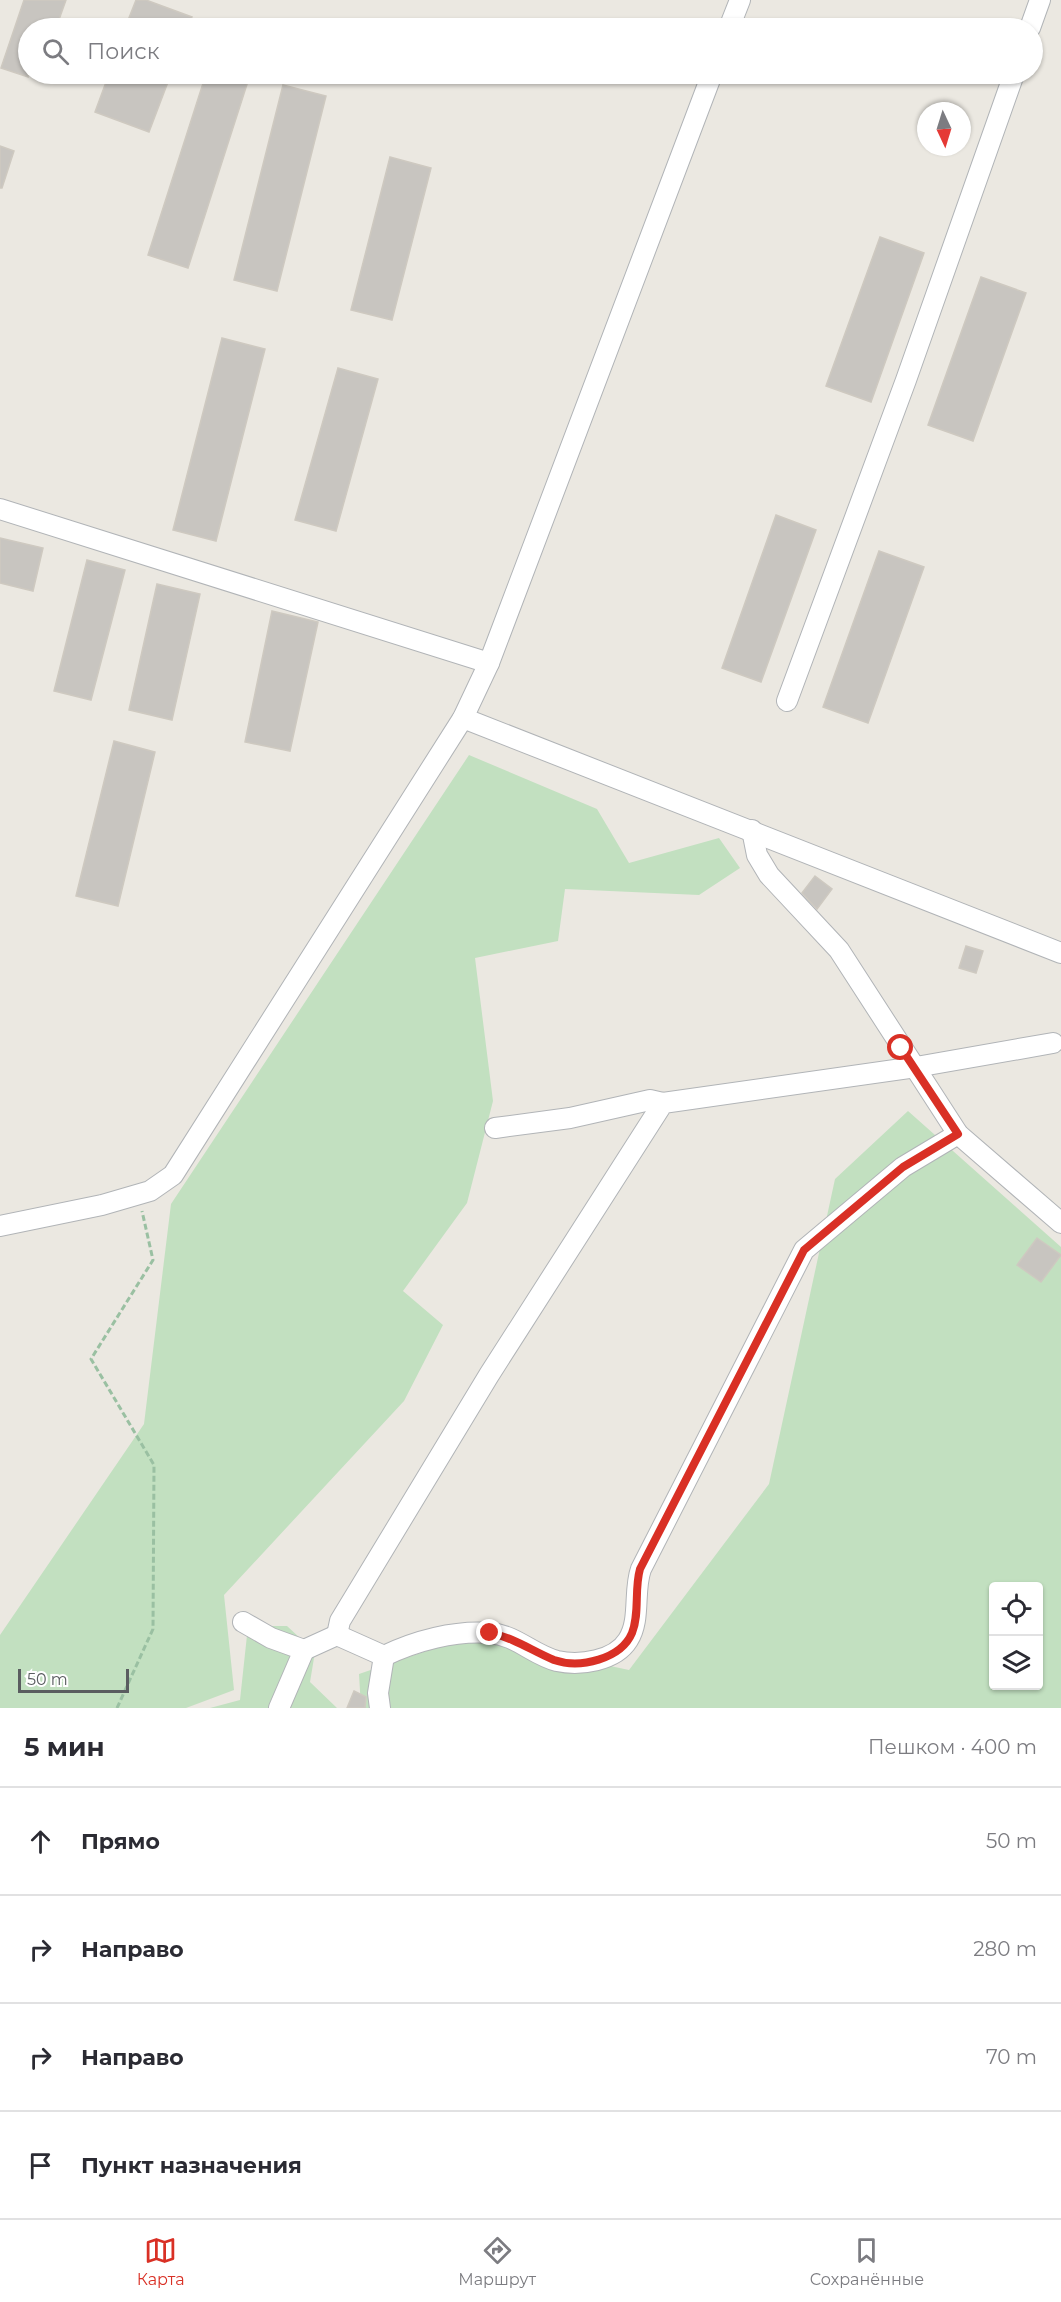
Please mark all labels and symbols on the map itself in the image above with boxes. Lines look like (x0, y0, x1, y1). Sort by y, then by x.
north arrow (917, 102, 971, 156)
route start (887, 1034, 913, 1060)
route end (476, 1619, 502, 1645)
scale bar (18, 1666, 129, 1694)

